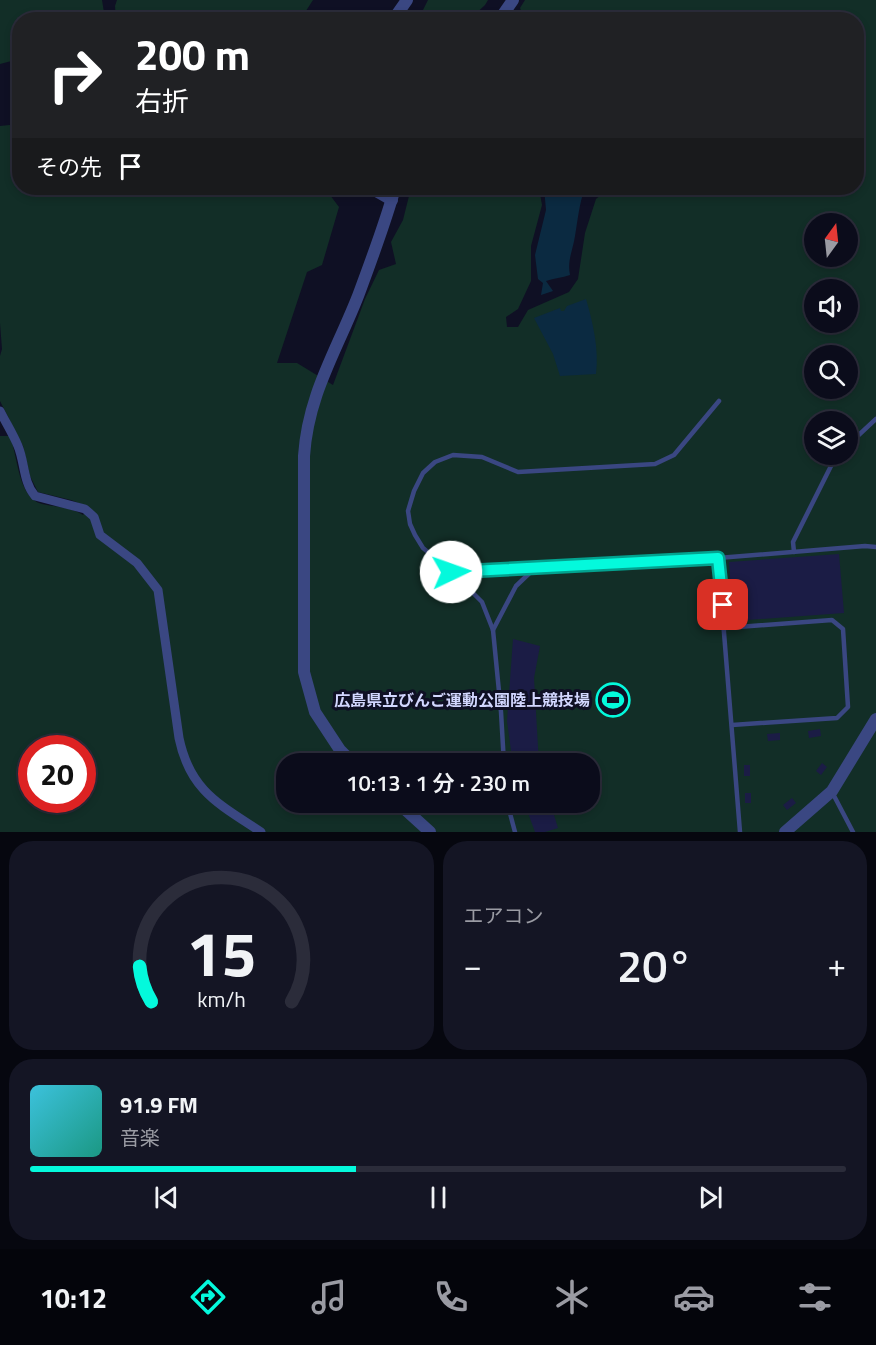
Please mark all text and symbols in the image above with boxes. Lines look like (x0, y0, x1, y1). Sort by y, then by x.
text: 200 m (135, 22, 250, 86)
icon: right (36, 36, 114, 114)
text: 右折 (135, 80, 189, 121)
text: その先 (36, 150, 102, 184)
icon: arrive (114, 150, 147, 183)
north arrow (804, 213, 858, 267)
map controls (804, 213, 858, 465)
button: sound (804, 279, 858, 333)
button: search (804, 345, 858, 399)
button: layers (804, 411, 858, 465)
position arrow (419, 540, 483, 604)
pin (697, 579, 748, 630)
icon: arrive (706, 588, 739, 621)
sports icon: 広島県立びんご運動公園陸上競技場 (595, 682, 631, 718)
place label: 広島県立びんご運動公園陸上競技場 (334, 688, 590, 712)
speed limit sign: 20 (18, 735, 96, 813)
text: 10:13 · 1 分 · 230 m (346, 766, 530, 800)
text: エアコン (464, 900, 544, 931)
text: 15 (186, 905, 256, 1000)
text: 20° (617, 931, 693, 999)
text: − (464, 940, 482, 990)
text: + (828, 940, 846, 990)
text: km/h (197, 984, 246, 1016)
text: 91.9 FM (120, 1088, 198, 1122)
text: 音楽 (120, 1122, 160, 1153)
icon: previous (150, 1181, 183, 1214)
icon: pause (422, 1181, 455, 1214)
icon: next (694, 1181, 727, 1214)
icon: directions (187, 1276, 229, 1318)
icon: music (308, 1276, 350, 1318)
icon: phone (430, 1276, 472, 1318)
icon: climate (551, 1276, 593, 1318)
icon: car (673, 1276, 715, 1318)
icon: filters (794, 1276, 836, 1318)
text: 10:12 (40, 1277, 107, 1318)

